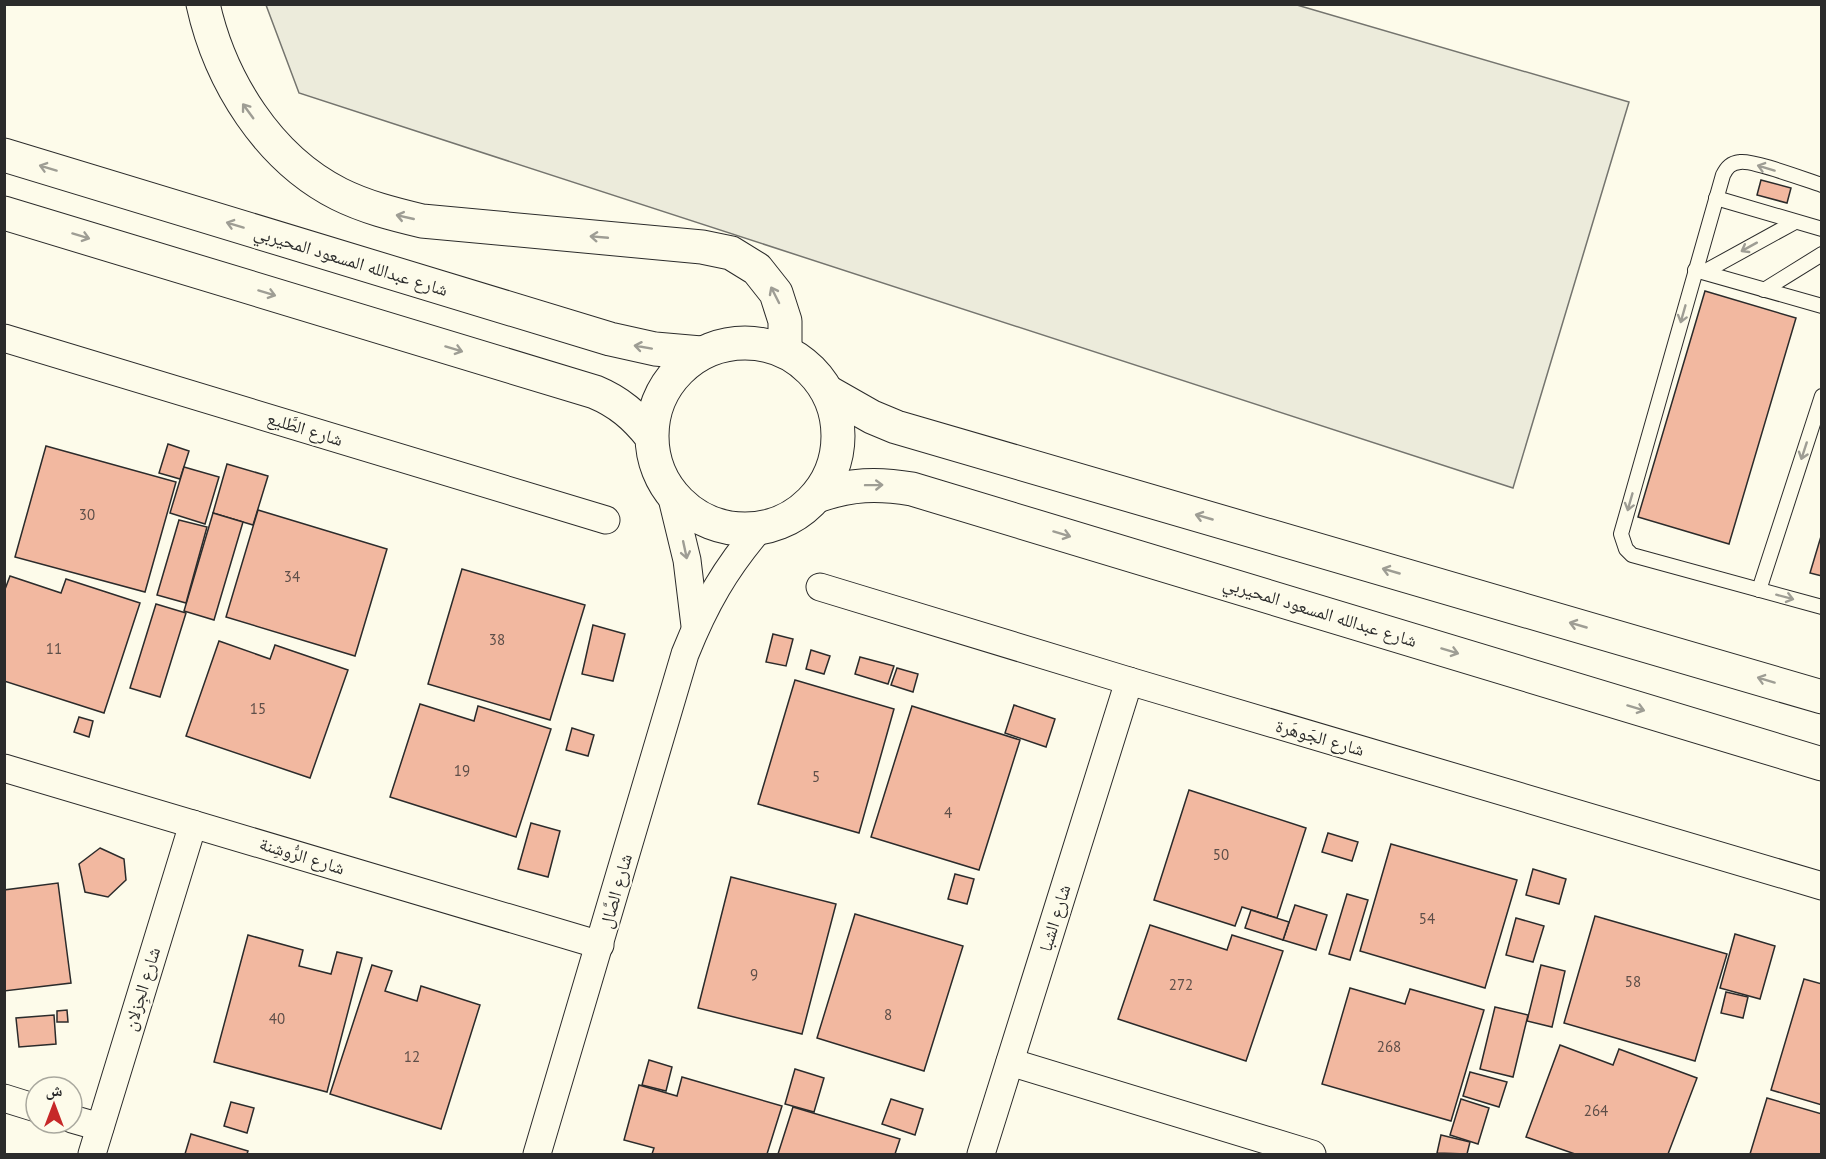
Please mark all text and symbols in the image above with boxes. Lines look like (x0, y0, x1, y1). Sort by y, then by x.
one-way arrow (242, 103, 254, 119)
one-way arrow (39, 162, 58, 173)
one-way arrow (1757, 162, 1776, 173)
one-way arrow (396, 210, 415, 222)
one-way arrow (226, 219, 245, 230)
street label: شارع عبدالله المسعود المحيربي (250, 220, 451, 304)
one-way arrow (71, 231, 90, 242)
one-way arrow (590, 231, 610, 242)
one-way arrow (1741, 242, 1759, 253)
one-way arrow (769, 287, 781, 304)
one-way arrow (257, 288, 276, 299)
one-way arrow (1677, 304, 1688, 323)
one-way arrow (634, 341, 653, 352)
one-way arrow (444, 344, 463, 355)
street label: شارع الطَّليع (264, 406, 346, 452)
one-way arrow (1797, 441, 1808, 460)
one-way arrow (864, 479, 884, 491)
one-way arrow (1623, 492, 1635, 511)
house number: 30 (79, 505, 95, 524)
one-way arrow (1195, 510, 1214, 522)
one-way arrow (1052, 529, 1071, 540)
one-way arrow (680, 540, 691, 560)
one-way arrow (1382, 565, 1401, 576)
house number: 34 (284, 567, 300, 586)
street label: شارع عبدالله المسعود المحيربي (1219, 571, 1420, 655)
one-way arrow (1775, 592, 1794, 603)
one-way arrow (1569, 619, 1588, 630)
house number: 38 (489, 630, 505, 649)
house number: 11 (46, 639, 62, 658)
one-way arrow (1440, 646, 1459, 657)
one-way arrow (1757, 674, 1776, 685)
house number: 15 (250, 699, 266, 718)
one-way arrow (1626, 703, 1645, 714)
street label: شارع الجَوهَرة (1273, 714, 1367, 761)
house number: 19 (454, 761, 470, 780)
house number: 5 (812, 767, 820, 786)
house number: 4 (944, 803, 952, 822)
street label: شارع الرُّوشِنة (257, 832, 348, 879)
house number: 50 (1213, 845, 1229, 864)
street label: شارع الصَّال (594, 851, 637, 931)
street label: شارع الشبا (1033, 882, 1076, 954)
house number: 54 (1419, 909, 1435, 928)
street label: شارع الجِزلان (118, 944, 166, 1034)
house number: 9 (750, 965, 758, 984)
house number: 58 (1625, 972, 1641, 991)
house number: 272 (1169, 975, 1193, 994)
house number: 8 (884, 1005, 892, 1024)
house number: 40 (269, 1009, 285, 1028)
house number: 268 (1377, 1037, 1401, 1056)
house number: 12 (404, 1047, 420, 1066)
north arrow (24, 1075, 84, 1135)
text: ش (46, 1080, 63, 1100)
house number: 264 (1584, 1101, 1608, 1120)

